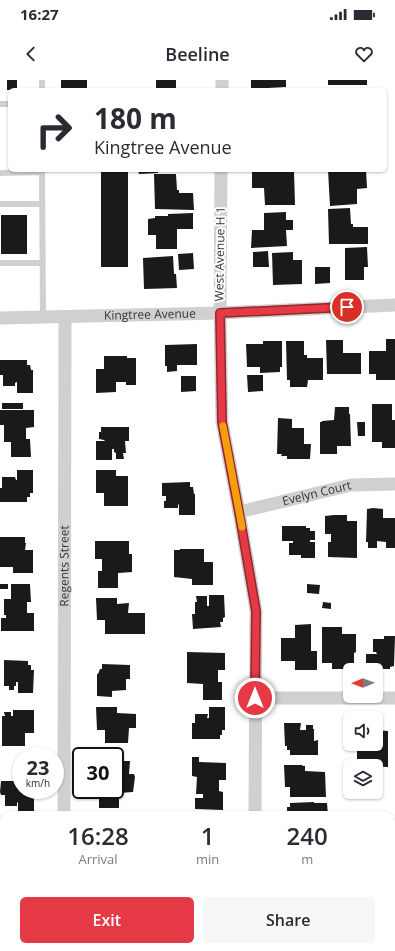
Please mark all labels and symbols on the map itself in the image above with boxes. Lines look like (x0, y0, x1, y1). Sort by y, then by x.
street label: West Avenue H 1 (210, 207, 229, 301)
pin (330, 290, 364, 324)
street label: Kingtree Avenue (104, 305, 196, 324)
street label: Evelyn Court (281, 476, 353, 509)
street label: Regents Street (55, 525, 73, 607)
north arrow (343, 663, 383, 703)
position arrow (234, 677, 276, 719)
speed limit sign: 30 (72, 747, 124, 799)

